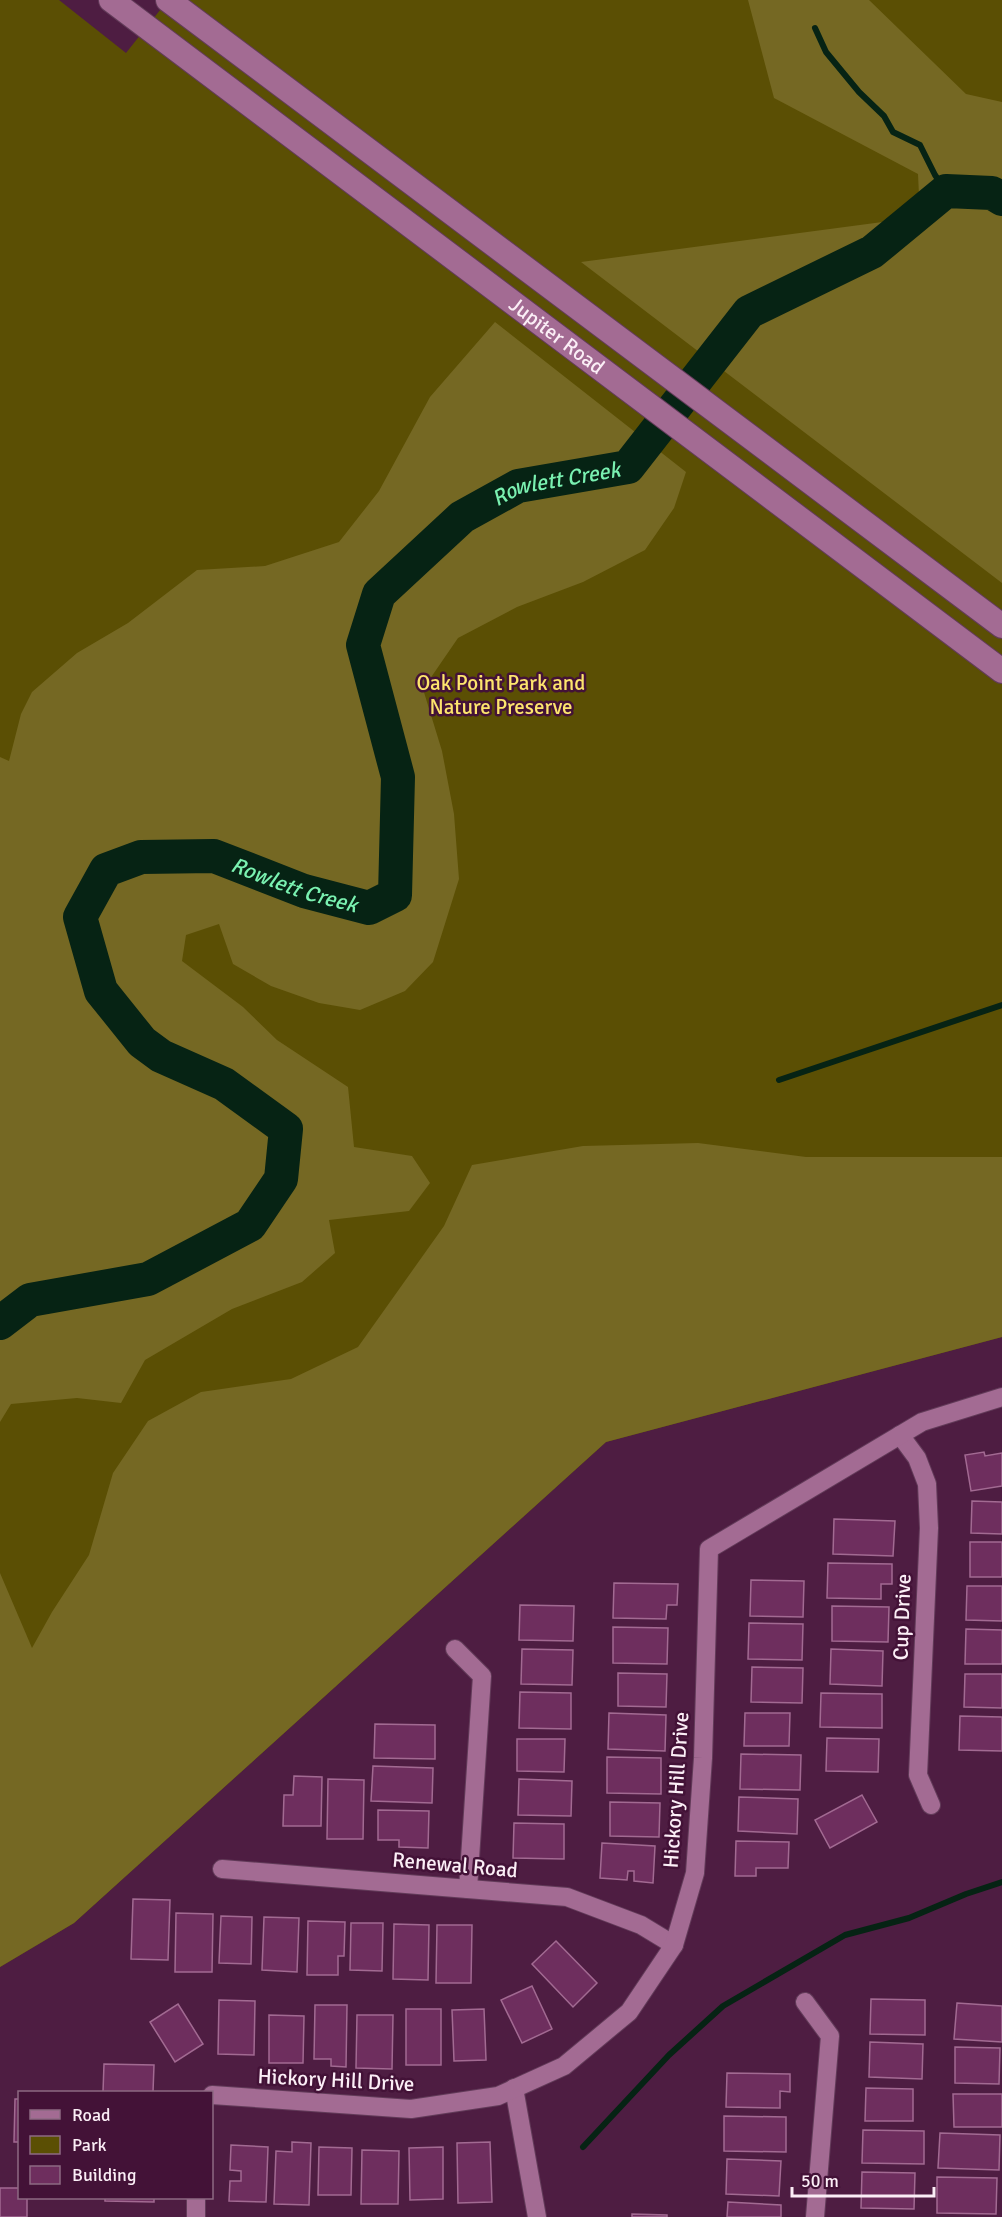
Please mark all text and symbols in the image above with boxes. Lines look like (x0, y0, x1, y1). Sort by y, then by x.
street label: Jupiter Road (504, 291, 610, 380)
water label: Rowlett Creek (487, 455, 624, 512)
park label: Oak Point Park and Nature Preserve (417, 670, 585, 720)
water label: Rowlett Creek (227, 851, 362, 919)
street label: Cup Drive (887, 1573, 917, 1661)
street label: Hickory Hill Drive (658, 1711, 694, 1869)
street label: Renewal Road (391, 1847, 519, 1883)
street label: Hickory Hill Drive (257, 2063, 415, 2097)
legend (18, 2091, 213, 2199)
text: Road (72, 2104, 111, 2126)
text: Park (72, 2134, 107, 2156)
scale bar (792, 2160, 934, 2198)
text: Building (72, 2164, 136, 2186)
text: 50 m (801, 2170, 839, 2192)

